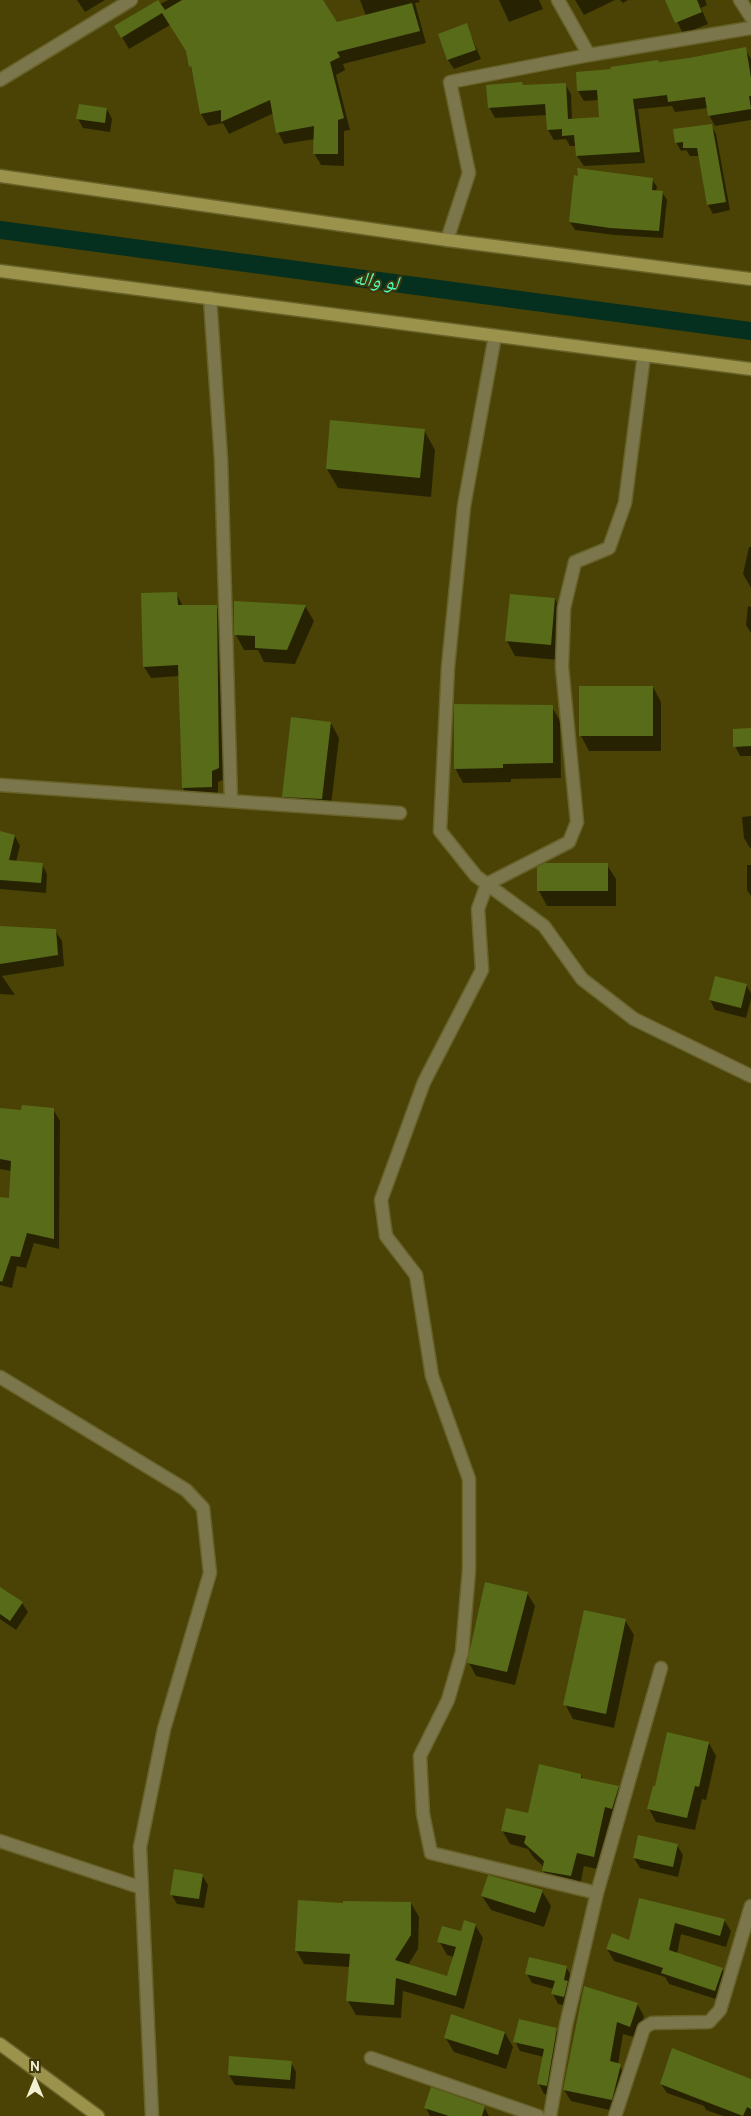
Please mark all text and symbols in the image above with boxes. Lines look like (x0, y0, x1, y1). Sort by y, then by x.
water label: لو واله (352, 266, 400, 296)
north arrow (10, 2056, 60, 2106)
text: N (30, 2057, 40, 2075)

